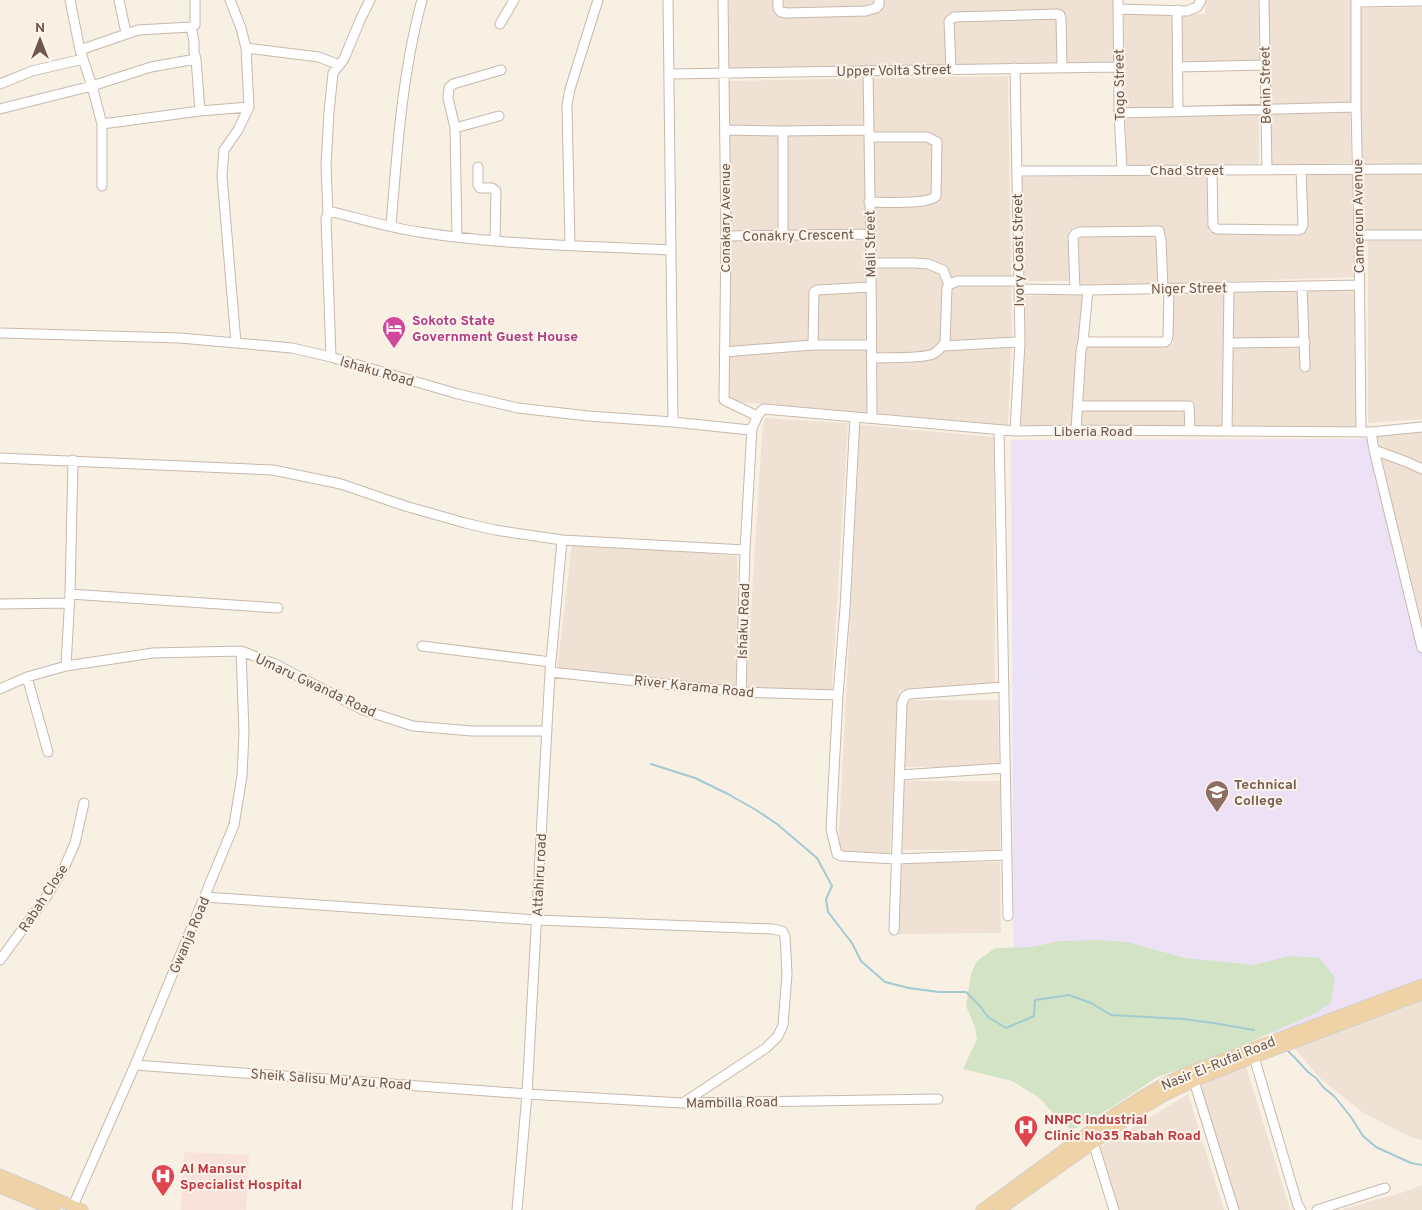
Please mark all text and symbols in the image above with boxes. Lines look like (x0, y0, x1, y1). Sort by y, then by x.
north arrow (15, 15, 65, 65)
text: N (35, 20, 45, 37)
street label: Benin Street (1257, 46, 1276, 124)
street label: Togo Street (1111, 49, 1130, 121)
street label: Upper Volta Street (836, 62, 952, 81)
street label: Cameroun Avenue (1350, 159, 1369, 273)
street label: Conakary Avenue (718, 163, 735, 273)
street label: Chad Street (1150, 163, 1224, 180)
street label: Ivory Coast Street (1010, 193, 1029, 307)
street label: Mali Street (862, 210, 881, 278)
street label: Conakry Crescent (742, 227, 854, 246)
street label: Niger Street (1151, 280, 1227, 299)
place label: Sokoto State Government Guest House (412, 313, 578, 346)
hotel icon: Sokoto State Government Guest House (381, 315, 407, 349)
street label: Ishaku Road (338, 354, 416, 391)
street label: Liberia Road (1053, 424, 1133, 441)
street label: Ishaku Road (735, 583, 754, 660)
street label: Umaru Gwanda Road (252, 651, 379, 722)
street label: River Karama Road (633, 673, 755, 702)
place label: Technical College (1234, 777, 1297, 810)
school or university icon: Technical College (1204, 779, 1230, 813)
street label: Attahiru road (530, 833, 551, 917)
street label: Rabah Close (16, 862, 72, 936)
street label: Gwanja Road (167, 895, 214, 977)
street label: Nasir El-Rufai Road (1159, 1034, 1278, 1095)
street label: Sheik Salisu Mu'Azu Road (250, 1066, 412, 1095)
street label: Mambilla Road (686, 1094, 778, 1113)
place label: NNPC Industrial Clinic No35 Rabah Road (1044, 1112, 1201, 1145)
hospital icon: NNPC Industrial Clinic No35 Rabah Road (1013, 1114, 1039, 1148)
place label: Al Mansur Specialist Hospital (180, 1161, 302, 1194)
hospital icon: Al Mansur Specialist Hospital (150, 1163, 176, 1197)

